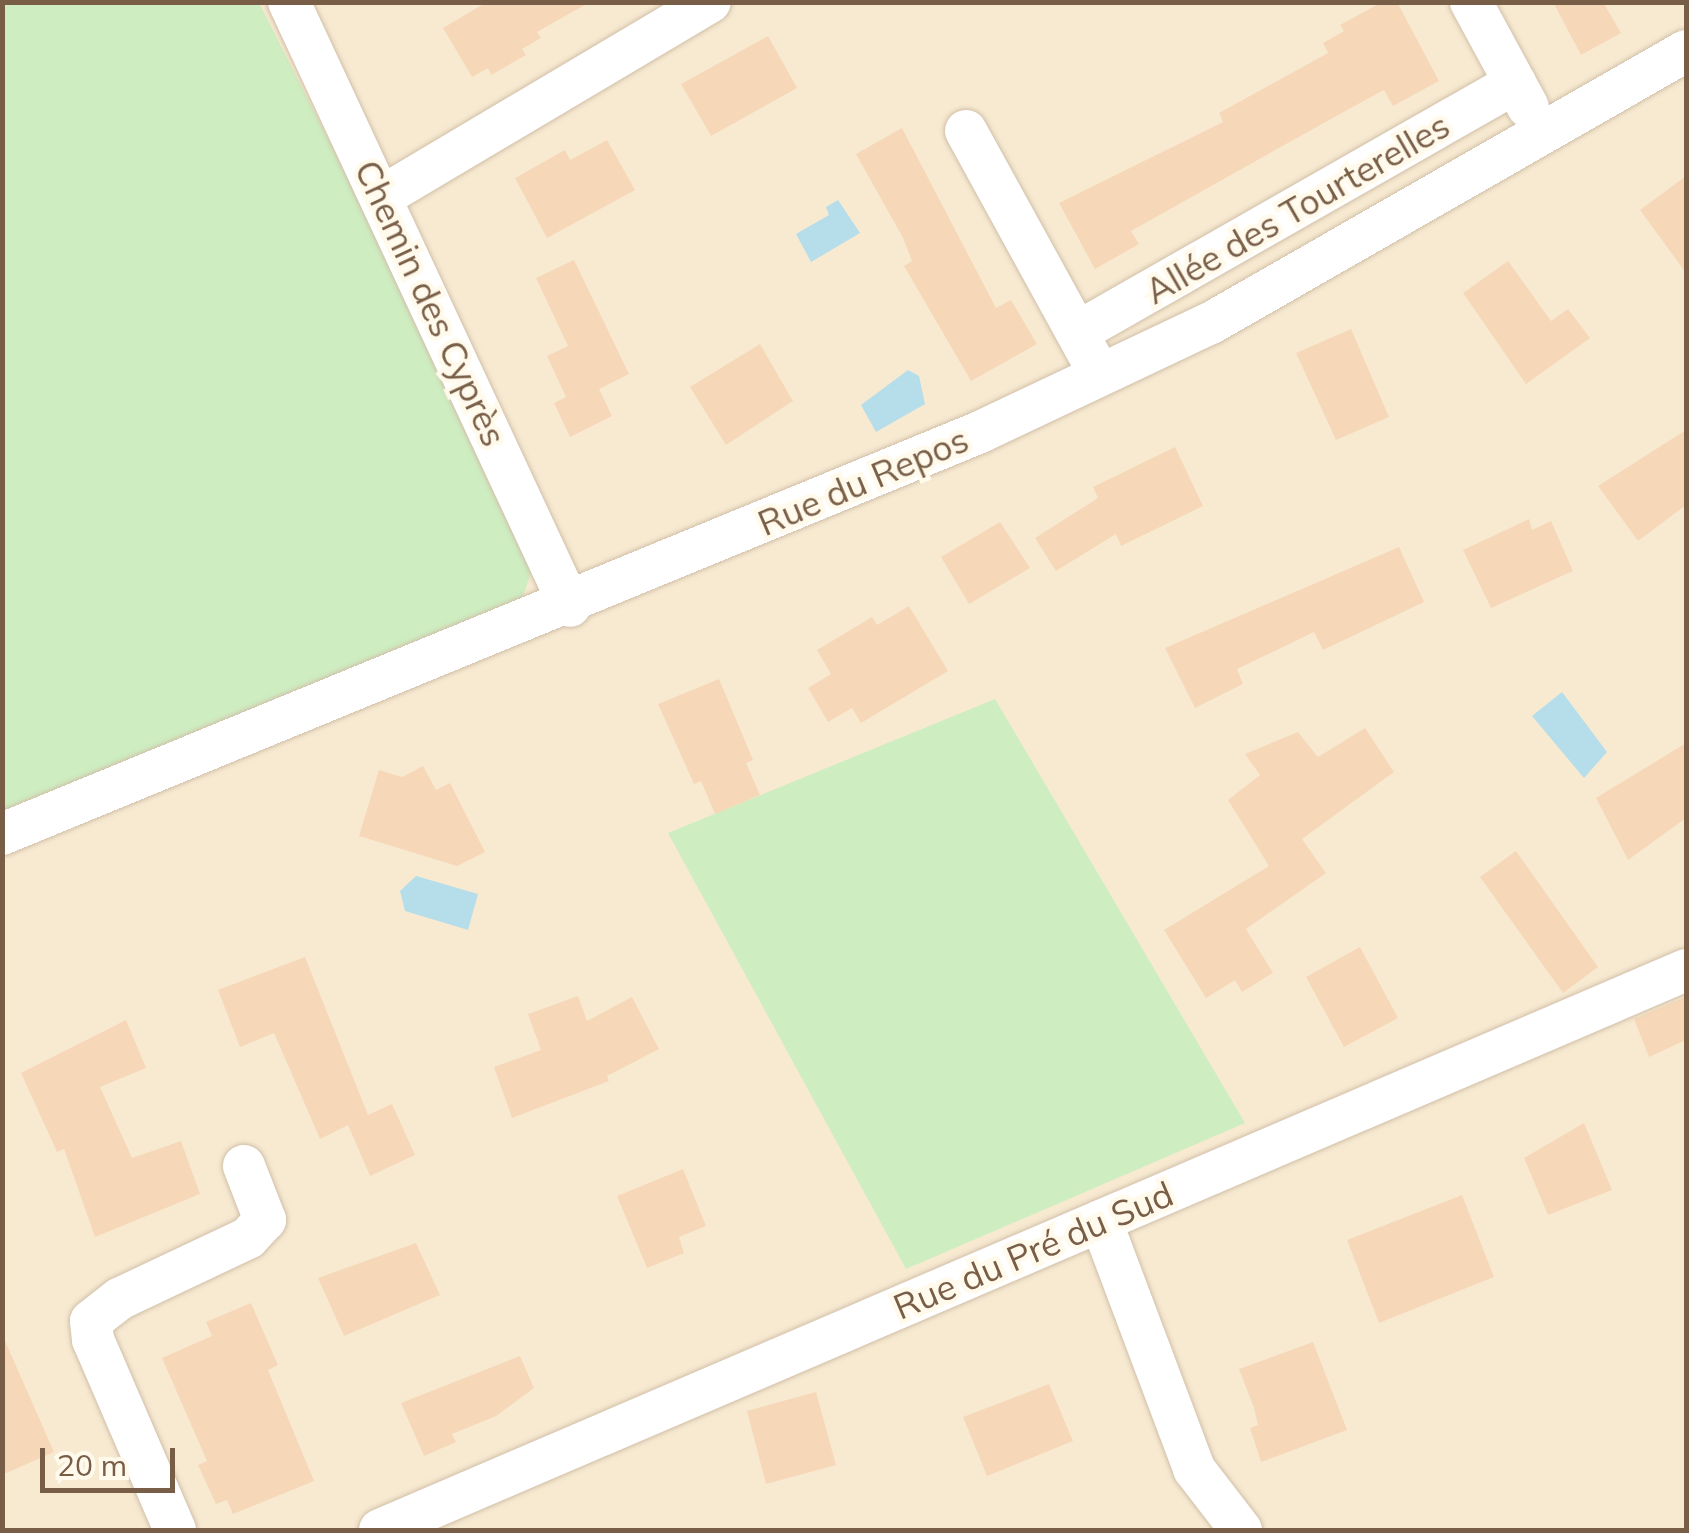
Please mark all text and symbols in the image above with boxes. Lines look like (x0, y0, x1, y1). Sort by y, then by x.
street label: Allée des Tourterelles (1137, 104, 1457, 312)
street label: Chemin des Cyprès (346, 153, 516, 453)
street label: Rue du Repos (752, 418, 974, 544)
street label: Rue du Pré du Sud (887, 1172, 1179, 1328)
scale bar (45, 1428, 180, 1490)
text: 20 m (57, 1446, 127, 1484)

